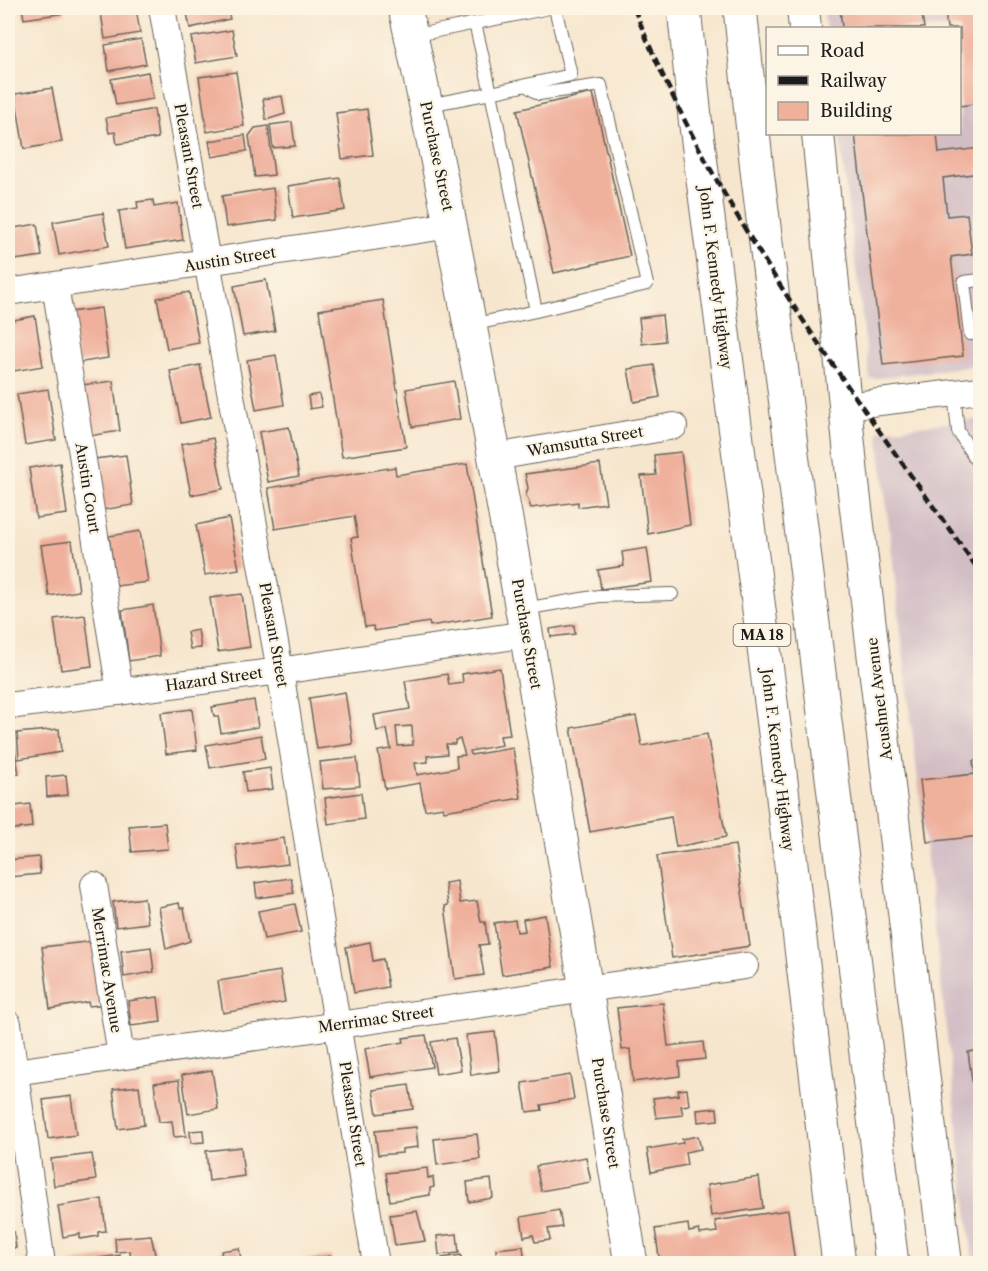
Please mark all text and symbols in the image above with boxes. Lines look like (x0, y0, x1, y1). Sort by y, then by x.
legend (766, 27, 961, 135)
text: Road (820, 40, 865, 62)
text: Railway (820, 70, 888, 92)
street label: Purchase Street (416, 99, 458, 213)
text: Building (820, 100, 892, 122)
street label: Pleasant Street (170, 102, 208, 211)
street label: John F. Kennedy Highway (695, 184, 737, 371)
street label: Austin Street (182, 242, 278, 276)
street label: Wamsutta Street (524, 421, 645, 461)
street label: Austin Court (71, 440, 105, 535)
street label: Purchase Street (508, 577, 546, 691)
street label: Pleasant Street (255, 581, 293, 690)
road number: MA 18 (734, 624, 790, 646)
street label: Acushnet Avenue (862, 636, 896, 763)
street label: Hazard Street (164, 663, 265, 695)
street label: John F. Kennedy Highway (757, 666, 799, 853)
street label: Merrimac Avenue (88, 906, 126, 1034)
street label: Merrimac Street (317, 1001, 436, 1037)
street label: Purchase Street (588, 1056, 624, 1170)
street label: Pleasant Street (335, 1060, 371, 1169)

